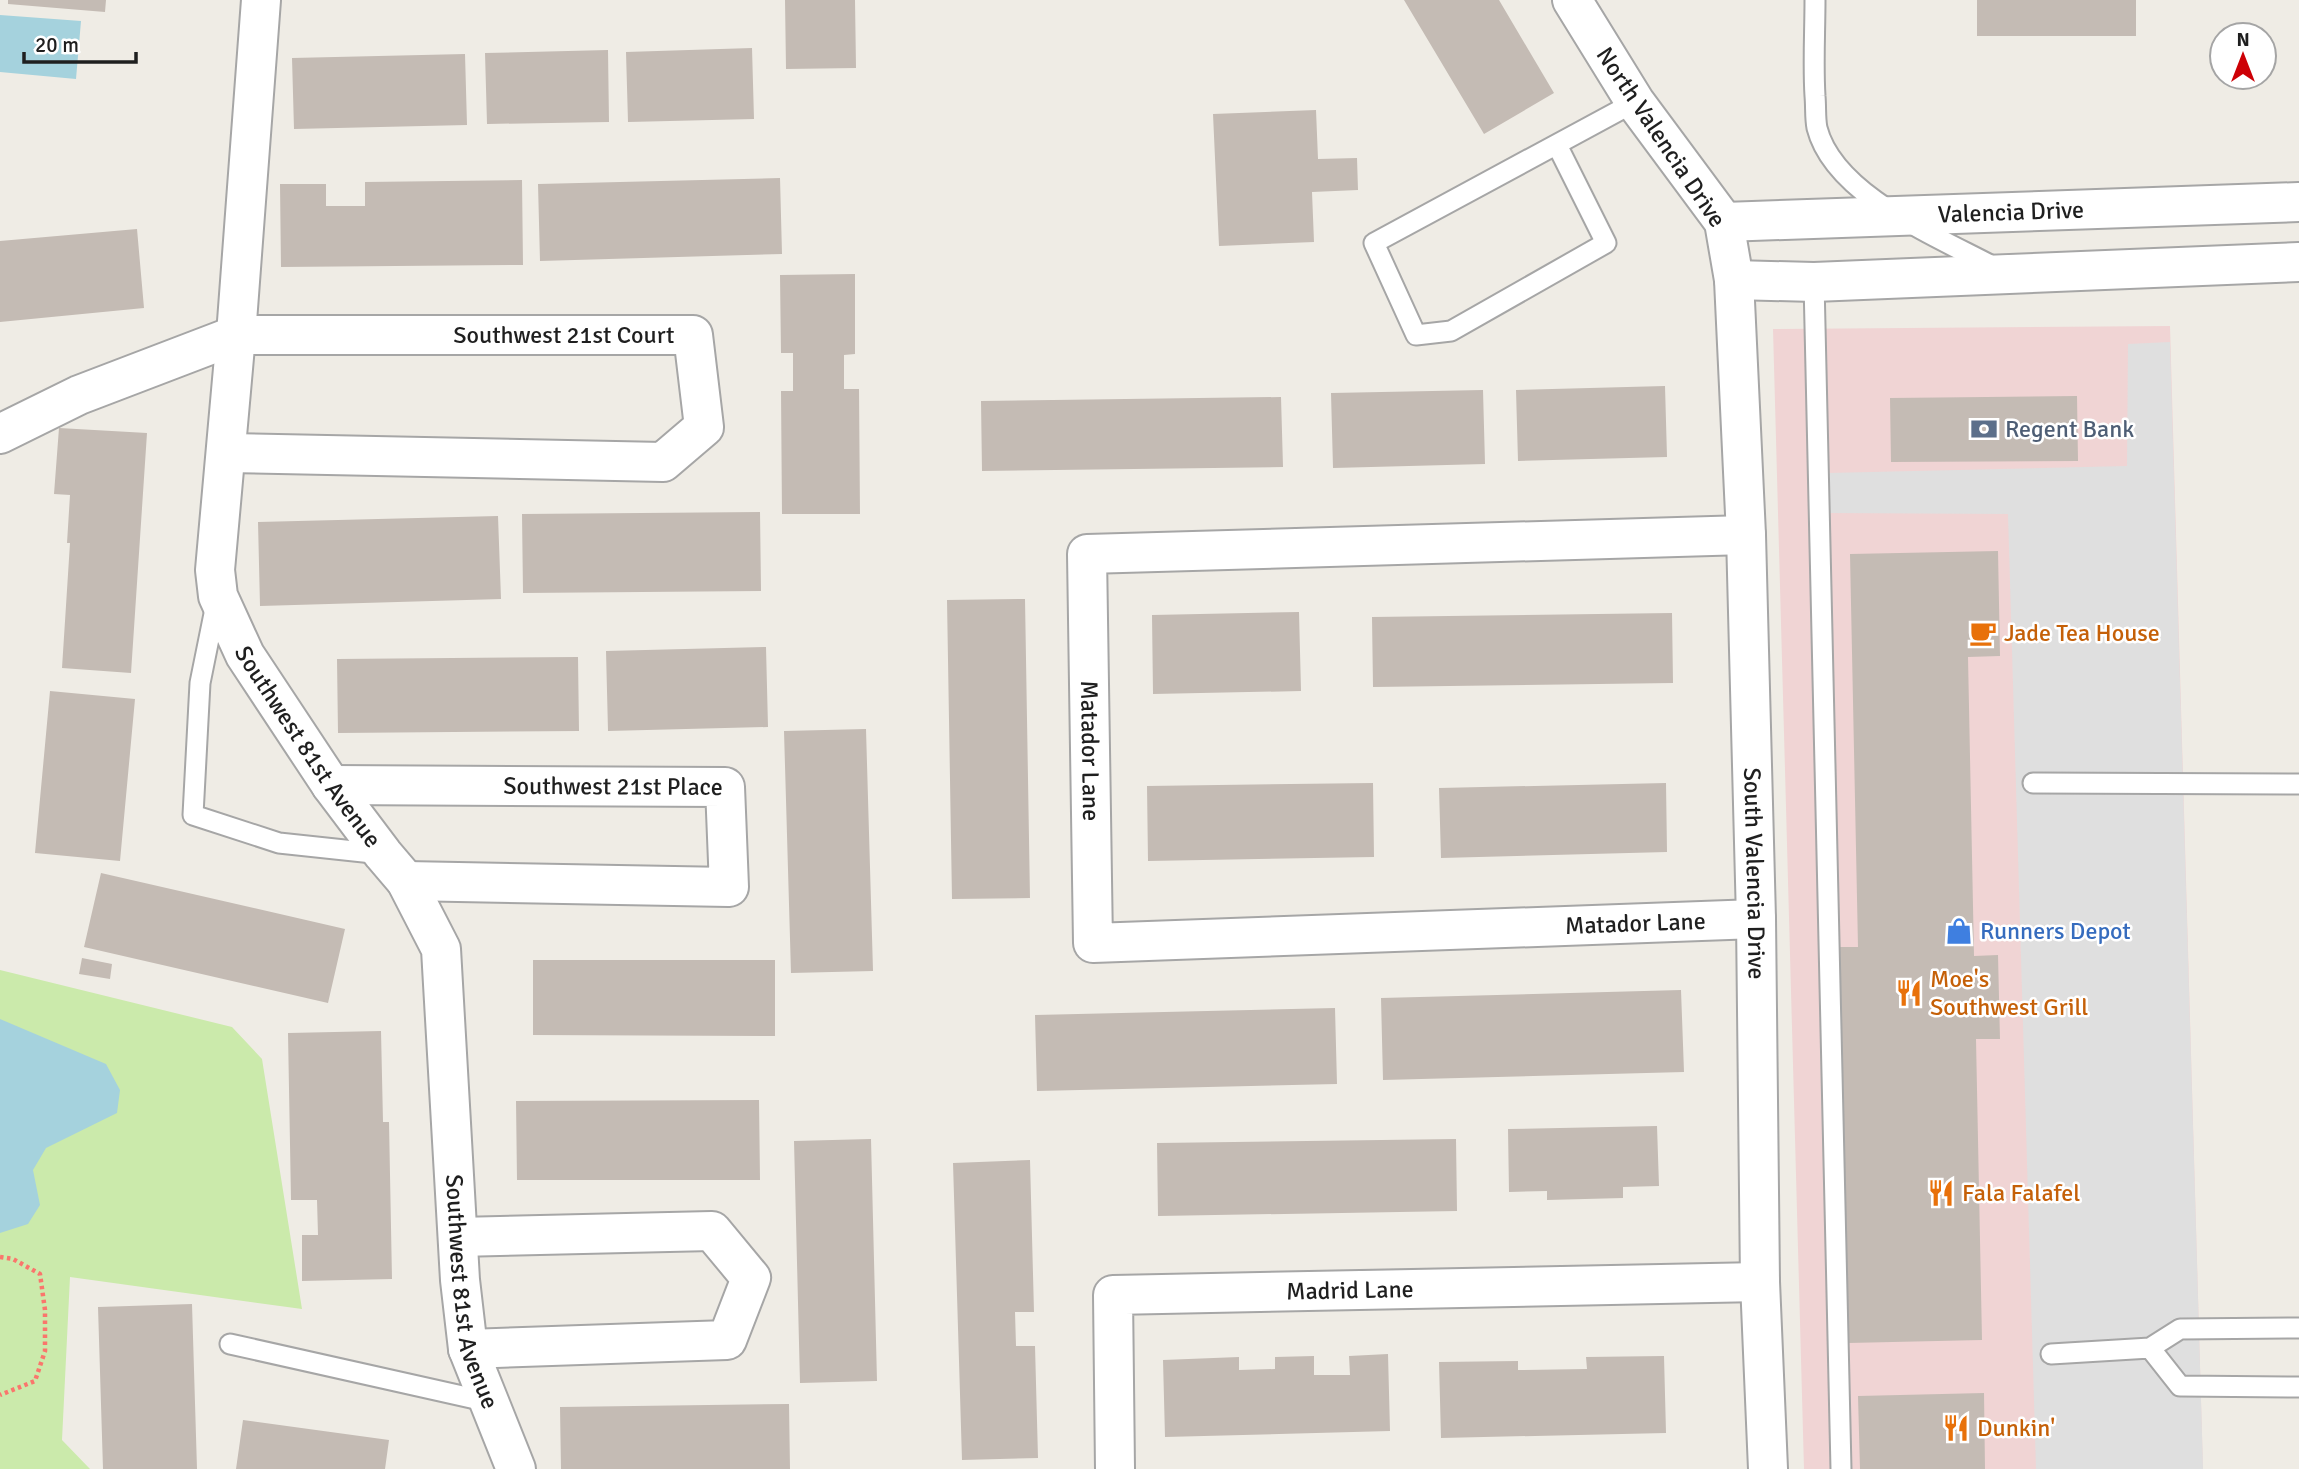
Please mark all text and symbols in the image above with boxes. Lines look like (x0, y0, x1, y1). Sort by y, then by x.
scale bar (24, 21, 136, 65)
north arrow (2208, 21, 2278, 91)
text: N (2236, 28, 2250, 52)
text: 20 m (35, 32, 79, 58)
street label: North Valencia Drive (1590, 41, 1732, 233)
street label: Valencia Drive (1937, 194, 2084, 230)
street label: Southwest 21st Court (453, 320, 674, 350)
bank icon: Regent Bank (1969, 414, 1999, 444)
place label: Regent Bank (2005, 414, 2134, 444)
cafe icon: Jade Tea House (1968, 618, 1998, 648)
place label: Jade Tea House (2004, 618, 2160, 648)
street label: Southwest 81st Avenue (228, 641, 388, 854)
street label: Matador Lane (1074, 680, 1106, 821)
street label: South Valencia Drive (1737, 767, 1772, 980)
street label: Southwest 21st Place (503, 771, 723, 802)
street label: Matador Lane (1564, 906, 1706, 941)
shop icon: Runners Depot (1944, 916, 1974, 946)
place label: Runners Depot (1980, 916, 2131, 946)
place label: Moe's Southwest Grill (1930, 964, 2088, 1022)
restaurant icon: Moe's Southwest Grill (1894, 978, 1924, 1008)
street label: Southwest 81st Avenue (439, 1173, 505, 1413)
restaurant icon: Fala Falafel (1926, 1178, 1956, 1208)
place label: Fala Falafel (1962, 1178, 2080, 1208)
street label: Madrid Lane (1286, 1274, 1414, 1307)
restaurant icon: Dunkin' (1941, 1413, 1971, 1443)
place label: Dunkin' (1977, 1413, 2055, 1443)

